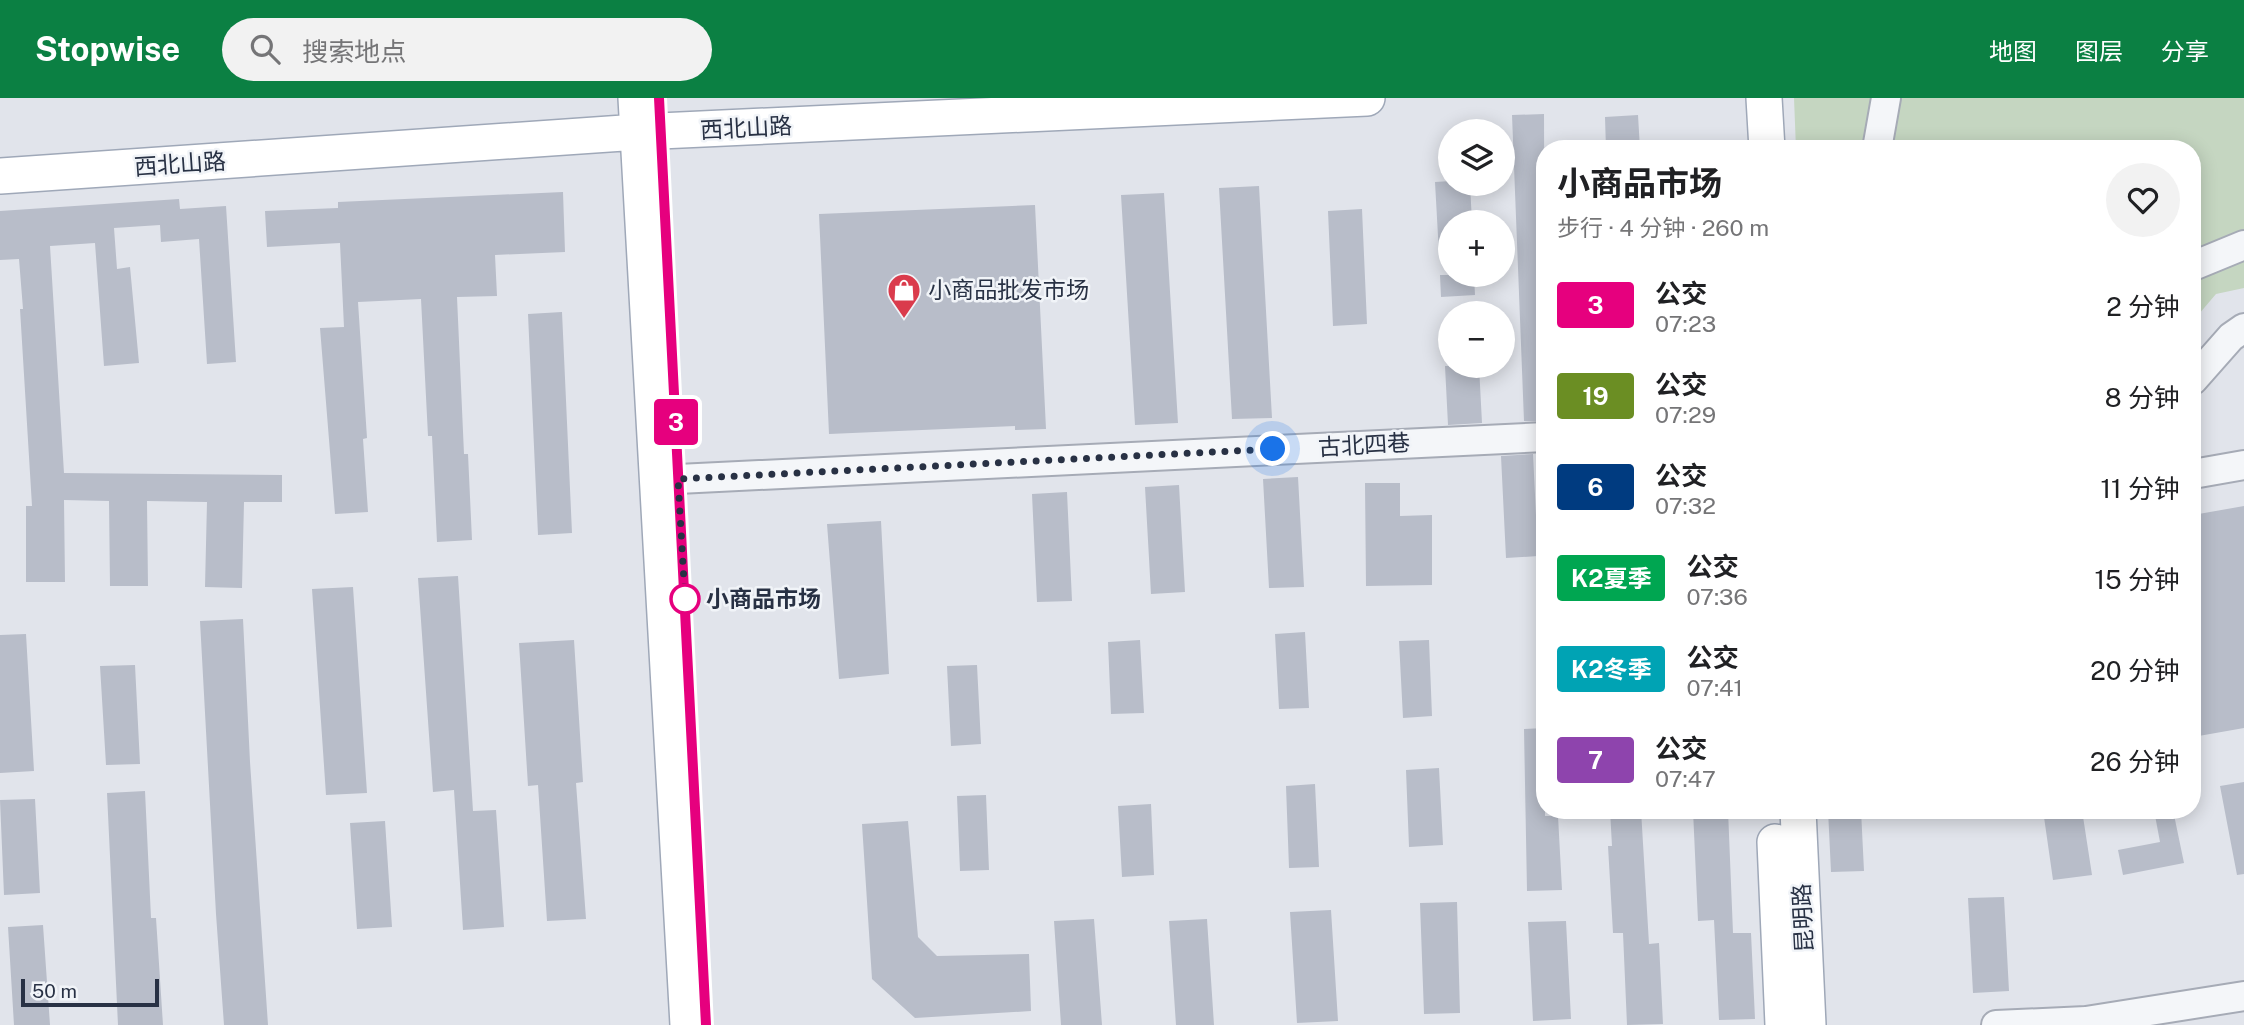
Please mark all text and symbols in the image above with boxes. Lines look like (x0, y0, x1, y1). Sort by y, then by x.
search box (222, 18, 712, 81)
text: Stopwise (35, 30, 180, 68)
icon: search (246, 30, 284, 68)
text: 搜索地点 (302, 36, 406, 67)
text: 地图 (1989, 37, 2037, 65)
text: 图层 (2075, 37, 2123, 65)
text: 分享 (2161, 37, 2209, 65)
street label: 西北山路 (699, 112, 793, 143)
map controls (1438, 119, 1515, 378)
button: layers (1438, 119, 1515, 196)
street label: 西北山路 (133, 147, 227, 180)
button: heart (2106, 163, 2180, 237)
text: 小商品市场 (1557, 164, 1722, 202)
button: + (1438, 210, 1515, 287)
text: 步行 · 4 分钟 · 260 m (1557, 214, 1769, 241)
shop icon: 小商品批发市场 (885, 271, 923, 320)
place label: 小商品批发市场 (928, 276, 1089, 303)
text: 公交 (1655, 278, 1707, 309)
text: 3 (1588, 291, 1603, 319)
text: 2 分钟 (2106, 291, 2180, 322)
button: − (1438, 301, 1515, 378)
text: 07:23 (1655, 310, 1716, 337)
text: 公交 (1655, 369, 1707, 400)
text: 19 (1582, 382, 1609, 410)
text: 8 分钟 (2105, 382, 2180, 413)
line badge: 3 (653, 399, 699, 445)
text: 07:29 (1655, 401, 1716, 428)
text: 3 (668, 408, 684, 436)
street label: 古北四巷 (1317, 429, 1411, 460)
your location (1255, 431, 1290, 466)
text: 公交 (1655, 460, 1707, 491)
text: 6 (1588, 473, 1603, 501)
text: 11 分钟 (2101, 473, 2180, 504)
text: 07:32 (1655, 492, 1716, 519)
text: 公交 (1686, 551, 1738, 582)
text: K2夏季 (1571, 564, 1651, 592)
text: 15 分钟 (2094, 564, 2180, 595)
text: 07:36 (1686, 583, 1748, 610)
marker: 小商品市场 (670, 584, 700, 614)
place label: 小商品市场 (706, 585, 821, 612)
text: 公交 (1686, 642, 1738, 673)
text: K2冬季 (1571, 655, 1651, 683)
text: 20 分钟 (2090, 655, 2180, 686)
text: 07:41 (1686, 674, 1743, 701)
text: 公交 (1655, 733, 1707, 764)
text: 7 (1588, 746, 1603, 774)
text: 26 分钟 (2090, 746, 2180, 777)
text: 07:47 (1655, 765, 1716, 792)
street label: 昆明路 (1787, 883, 1818, 953)
scale bar (21, 976, 159, 1008)
text: 50 m (32, 980, 77, 1002)

